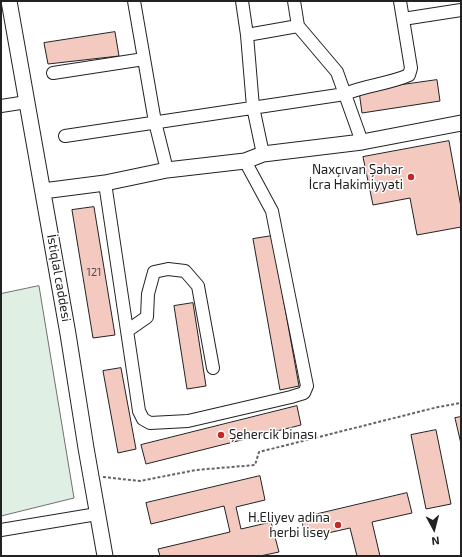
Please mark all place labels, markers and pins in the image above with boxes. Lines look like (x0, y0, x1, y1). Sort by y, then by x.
place label: Naxçıvan Şəhər İcra Hakimiyyəti (309, 162, 403, 193)
marker: Naxçıvan Şəhər İcra Hakimiyyəti (406, 172, 416, 182)
place label: Şehercik binası (229, 427, 317, 443)
marker: Şehercik binası (216, 430, 226, 440)
place label: H.Eliyev adina herbi lisey (248, 510, 330, 541)
marker: H.Eliyev adina herbi lisey (333, 520, 343, 530)

